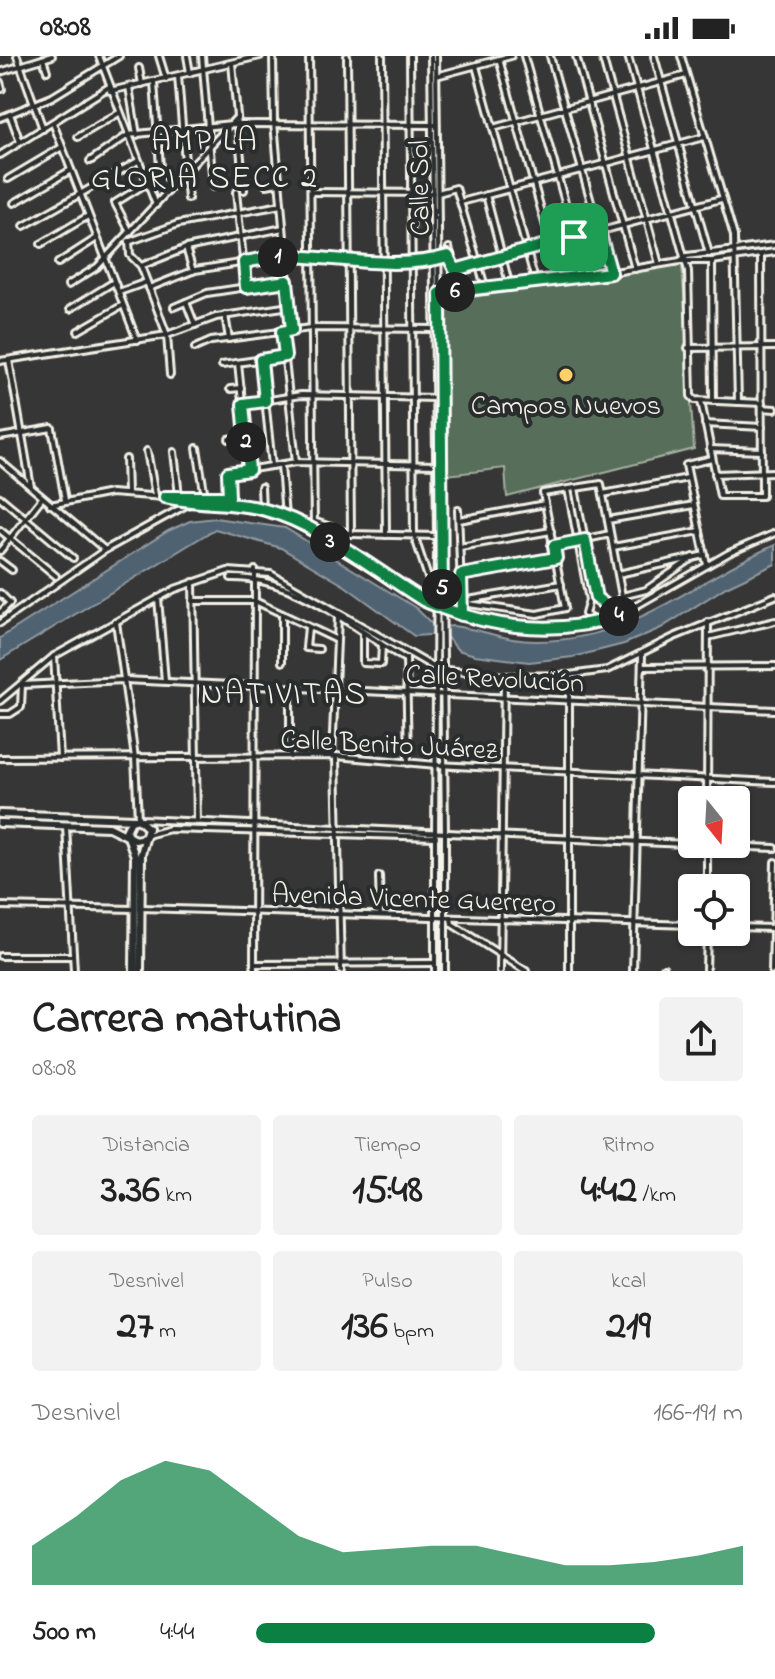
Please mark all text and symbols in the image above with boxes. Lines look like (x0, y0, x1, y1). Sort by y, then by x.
text: 08:08 (40, 6, 91, 50)
district label: AMP LA GLORIA SECC 2 (91, 119, 319, 203)
street label: Calle Sol (400, 140, 443, 236)
pin (540, 203, 608, 271)
icon: arrive (552, 215, 596, 259)
pin: 1 (258, 237, 298, 277)
text: 1 (275, 241, 282, 273)
pin: 6 (435, 272, 475, 312)
text: 6 (450, 276, 460, 308)
marker: Campos Nuevos (557, 366, 575, 384)
place label: Campos Nuevos (471, 387, 661, 428)
pin: 2 (226, 422, 266, 462)
text: 2 (241, 426, 251, 458)
pin: 3 (310, 522, 350, 562)
text: 3 (325, 526, 335, 558)
pin: 5 (422, 569, 462, 609)
text: 5 (436, 573, 448, 605)
pin: 4 (599, 596, 639, 636)
text: 4 (614, 600, 624, 632)
street label: Calle Revolución (405, 655, 585, 706)
district label: NATIVITAS (201, 672, 367, 719)
street label: Calle Benito Juárez (279, 720, 499, 773)
north arrow (678, 786, 750, 858)
map controls (678, 786, 750, 946)
button: locate (678, 874, 750, 946)
street label: Avenida Vicente Guerrero (271, 875, 557, 926)
text: Carrera matutina (32, 988, 341, 1052)
button: share (659, 997, 743, 1081)
text: 08:08 (32, 1050, 76, 1088)
text: Distancia (103, 1130, 190, 1162)
text: Tiempo (354, 1130, 421, 1162)
text: Ritmo (602, 1130, 655, 1162)
text: 3.36 (101, 1162, 160, 1221)
text: 15:48 (352, 1162, 423, 1221)
text: 4:42 (581, 1162, 637, 1221)
text: km (160, 1180, 192, 1212)
text: /km (637, 1180, 676, 1212)
text: Desnivel (109, 1266, 184, 1298)
text: Pulso (362, 1266, 413, 1298)
text: kcal (611, 1266, 646, 1298)
text: 27 (117, 1298, 153, 1357)
text: 136 (341, 1298, 388, 1357)
text: 219 (606, 1298, 651, 1357)
text: m (153, 1316, 176, 1348)
text: bpm (388, 1316, 434, 1348)
text: Desnivel (32, 1395, 120, 1433)
text: 166–191 m (653, 1395, 743, 1433)
text: 500 m (32, 1614, 96, 1652)
text: 4:44 (160, 1614, 194, 1652)

